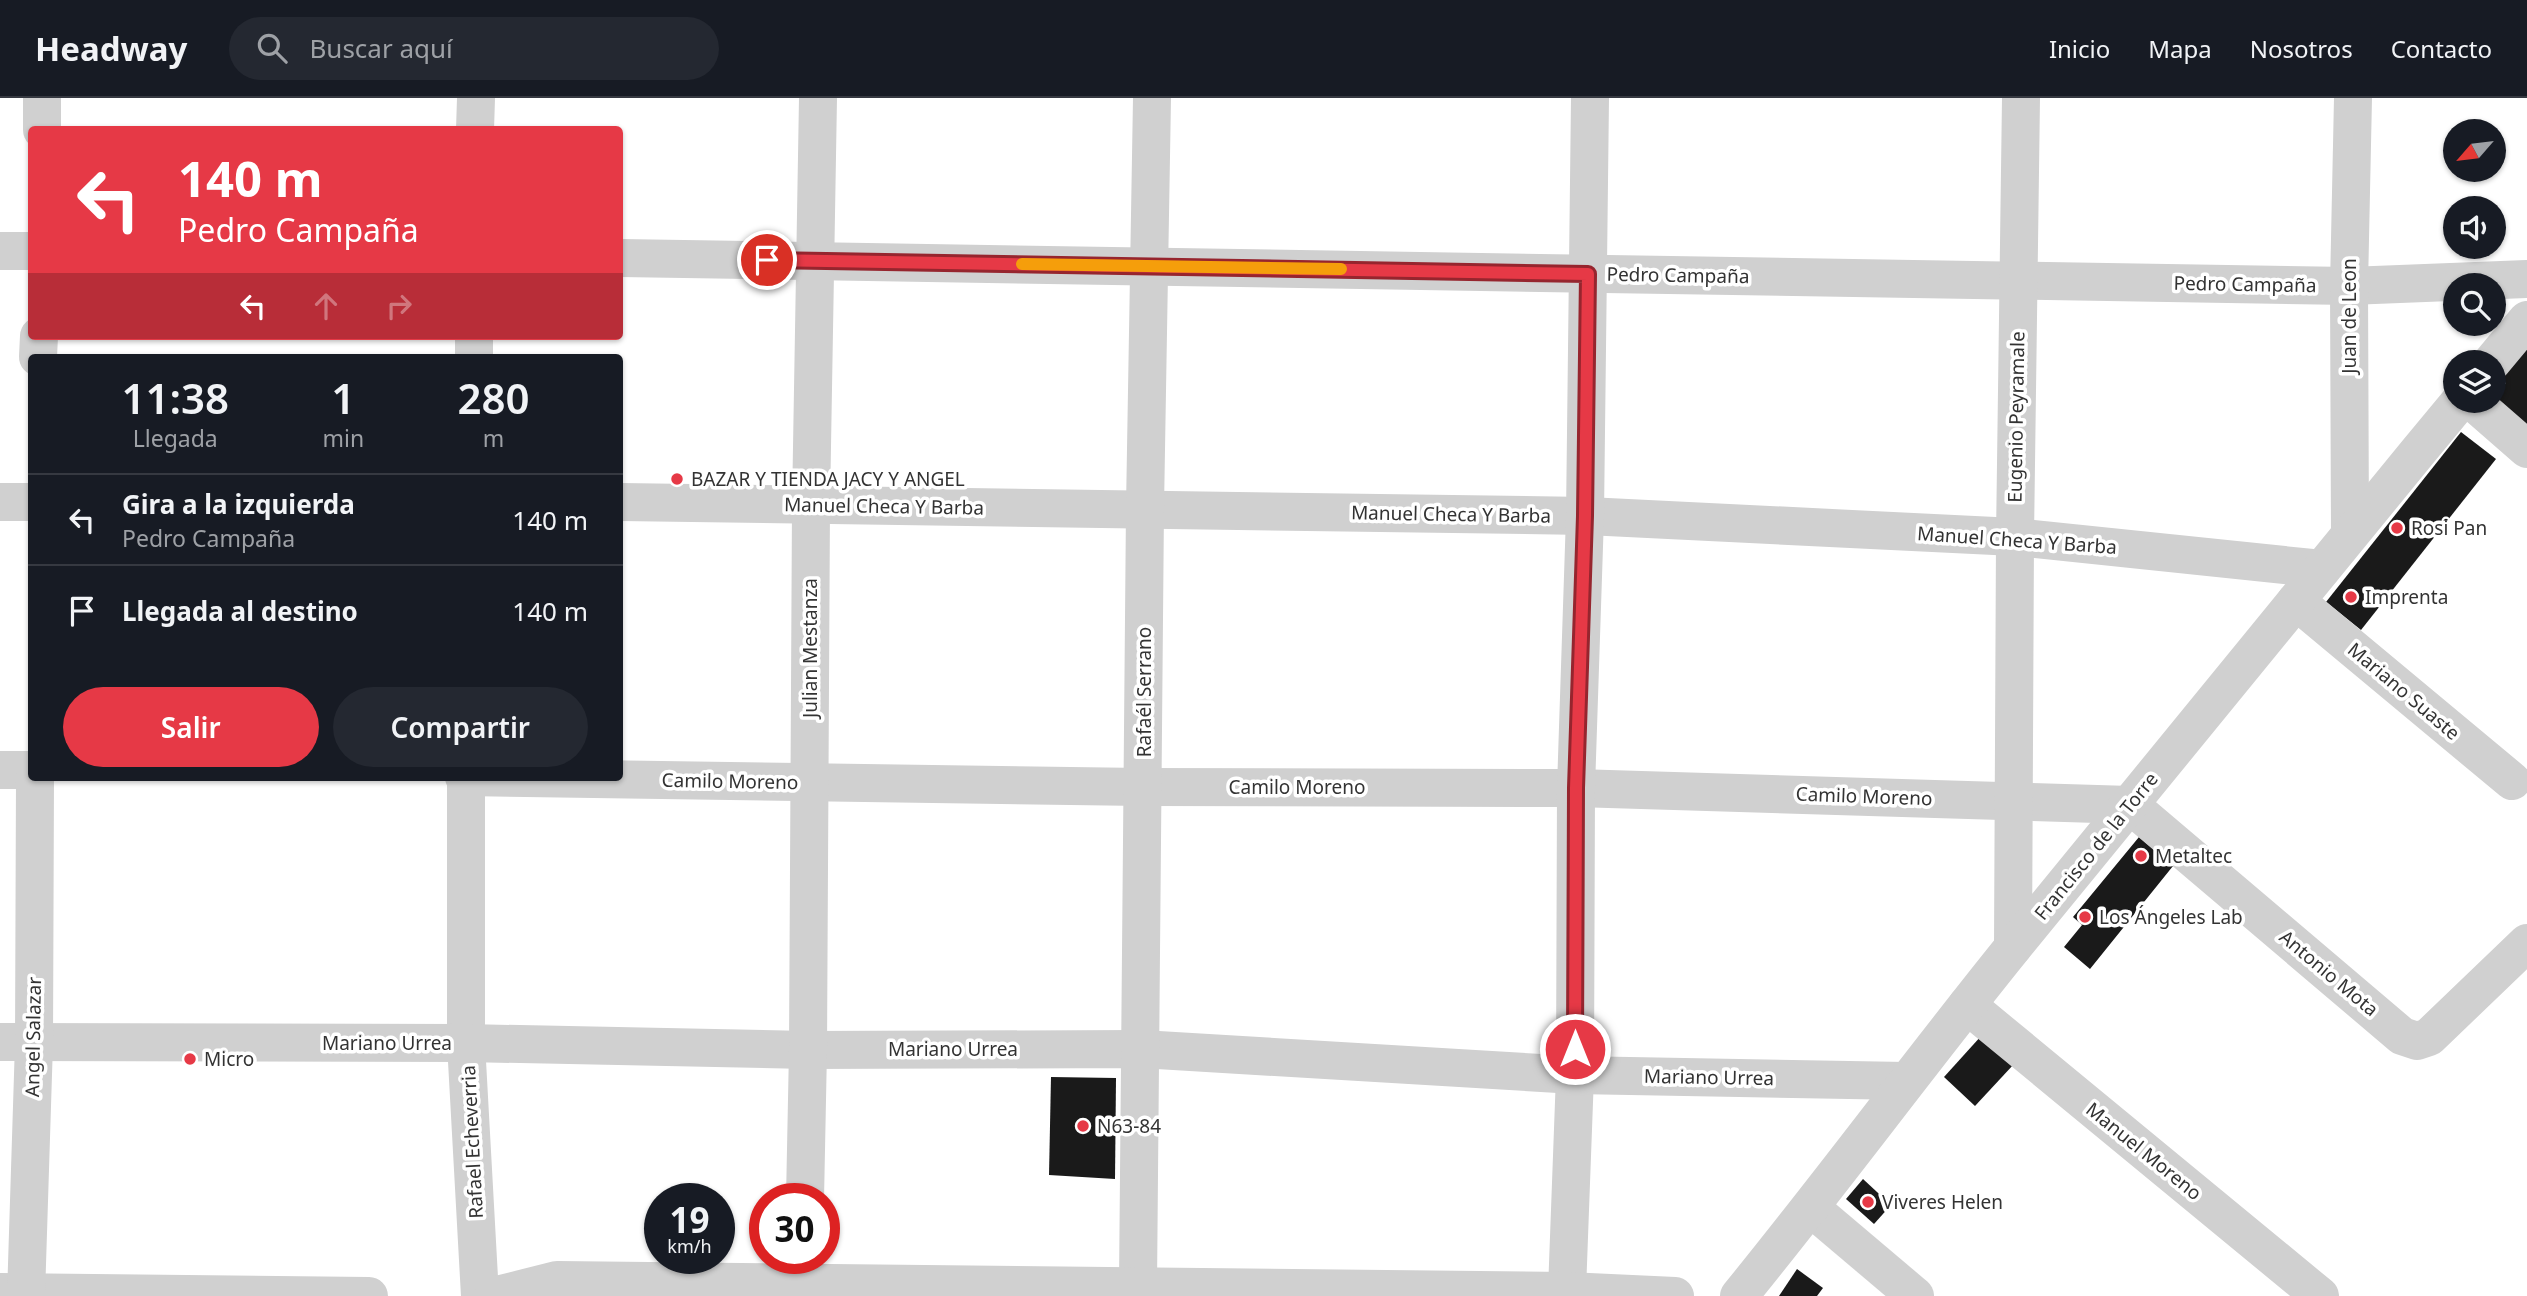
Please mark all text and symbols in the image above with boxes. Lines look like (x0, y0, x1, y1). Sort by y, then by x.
search box (229, 17, 719, 80)
text: Headway (35, 26, 187, 71)
icon: search (253, 29, 291, 67)
text: Buscar aquí (309, 30, 453, 66)
text: Inicio (2049, 32, 2110, 65)
text: Mapa (2148, 32, 2212, 65)
text: Nosotros (2250, 32, 2353, 65)
text: Contacto (2391, 32, 2492, 65)
north arrow (2443, 119, 2506, 182)
map controls (2443, 119, 2506, 413)
text: 140 m (178, 145, 323, 211)
icon: left (63, 154, 154, 245)
button: sound (2443, 196, 2506, 259)
text: Pedro Campaña (178, 208, 419, 251)
pin (737, 230, 797, 290)
icon: arrive (748, 241, 786, 279)
street label: Juan de Leon (2336, 258, 2362, 376)
street label: Pedro Campaña (1606, 261, 1750, 289)
street label: Pedro Campaña (2173, 270, 2317, 298)
button: search (2443, 273, 2506, 336)
icon: left (234, 287, 272, 325)
icon: ahead (307, 287, 345, 325)
icon: right (380, 287, 418, 325)
street label: Eugenio Peyramale (2002, 331, 2030, 503)
button: layers (2443, 350, 2506, 413)
text: 11:38 (121, 369, 229, 426)
text: 1 (331, 369, 355, 426)
text: 280 (458, 369, 530, 426)
text: Llegada (133, 422, 218, 454)
text: min (322, 422, 364, 454)
text: m (483, 422, 504, 454)
place label: BAZAR Y TIENDA JACY Y ANGEL (691, 466, 965, 492)
marker: BAZAR Y TIENDA JACY Y ANGEL (669, 471, 685, 487)
text: Gira a la izquierda (122, 486, 355, 522)
street label: Manuel Checa Y Barba (784, 491, 984, 521)
street label: Manuel Checa Y Barba (1351, 499, 1551, 529)
icon: left (63, 501, 101, 539)
text: 140 m (512, 502, 588, 538)
place label: Rosi Pan (2411, 515, 2487, 541)
street label: Manuel Checa Y Barba (1916, 520, 2118, 560)
marker: Rosi Pan (2389, 520, 2405, 536)
text: Pedro Campaña (122, 522, 295, 554)
street label: Julian Mestanza (797, 578, 823, 720)
place label: Imprenta (2365, 584, 2448, 610)
marker: Imprenta (2343, 589, 2359, 605)
icon: arrive (63, 592, 101, 630)
text: Llegada al destino (122, 593, 358, 629)
text: 140 m (512, 593, 588, 629)
street label: Rafaél Serrano (1131, 627, 1157, 757)
street label: Mariano Suaste (2342, 636, 2466, 746)
button: Salir (63, 687, 319, 767)
button: Compartir (333, 687, 588, 767)
street label: Camilo Moreno (661, 767, 799, 795)
street label: Francisco de la Torre (2028, 767, 2164, 925)
street label: Camilo Moreno (1229, 774, 1365, 800)
street label: Camilo Moreno (1795, 781, 1933, 811)
place label: Metaltec (2155, 843, 2232, 869)
marker: Metaltec (2133, 848, 2149, 864)
place label: Los Ángeles Lab (2099, 904, 2243, 930)
marker: Los Ángeles Lab (2077, 909, 2093, 925)
street label: Antonio Mota (2274, 924, 2384, 1022)
street label: Angel Salazar (19, 977, 47, 1097)
position arrow (1538, 1012, 1612, 1086)
street label: Mariano Urrea (322, 1030, 452, 1056)
street label: Mariano Urrea (888, 1036, 1018, 1062)
place label: Micro (204, 1046, 254, 1072)
marker: Micro (182, 1051, 198, 1067)
street label: Mariano Urrea (1644, 1063, 1774, 1091)
street label: Rafael Echeverria (455, 1065, 489, 1219)
street label: Manuel Moreno (2081, 1096, 2207, 1206)
place label: N63-84 (1097, 1113, 1161, 1139)
marker: N63-84 (1075, 1118, 1091, 1134)
speed limit sign: 30 (749, 1183, 840, 1274)
place label: Viveres Helen (1882, 1189, 2003, 1215)
marker: Viveres Helen (1860, 1194, 1876, 1210)
text: 19 (669, 1196, 710, 1243)
text: km/h (667, 1234, 712, 1258)

